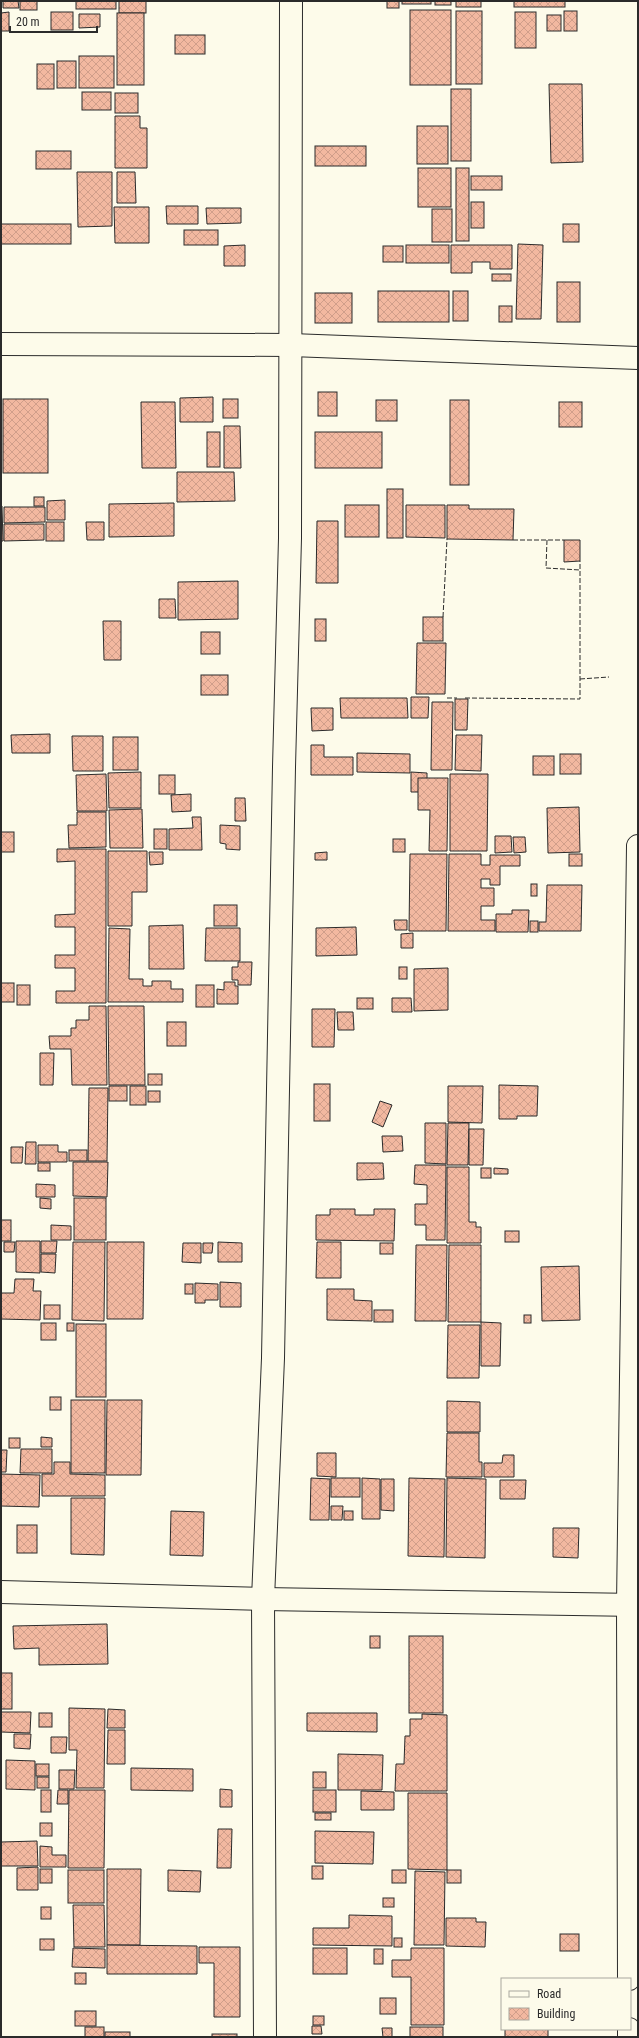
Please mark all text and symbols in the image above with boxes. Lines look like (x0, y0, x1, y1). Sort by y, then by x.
scale bar (10, 8, 97, 34)
text: 20 m (16, 15, 40, 29)
legend (501, 1978, 631, 2030)
text: Road (537, 1987, 561, 2001)
text: Building (537, 2007, 575, 2021)

